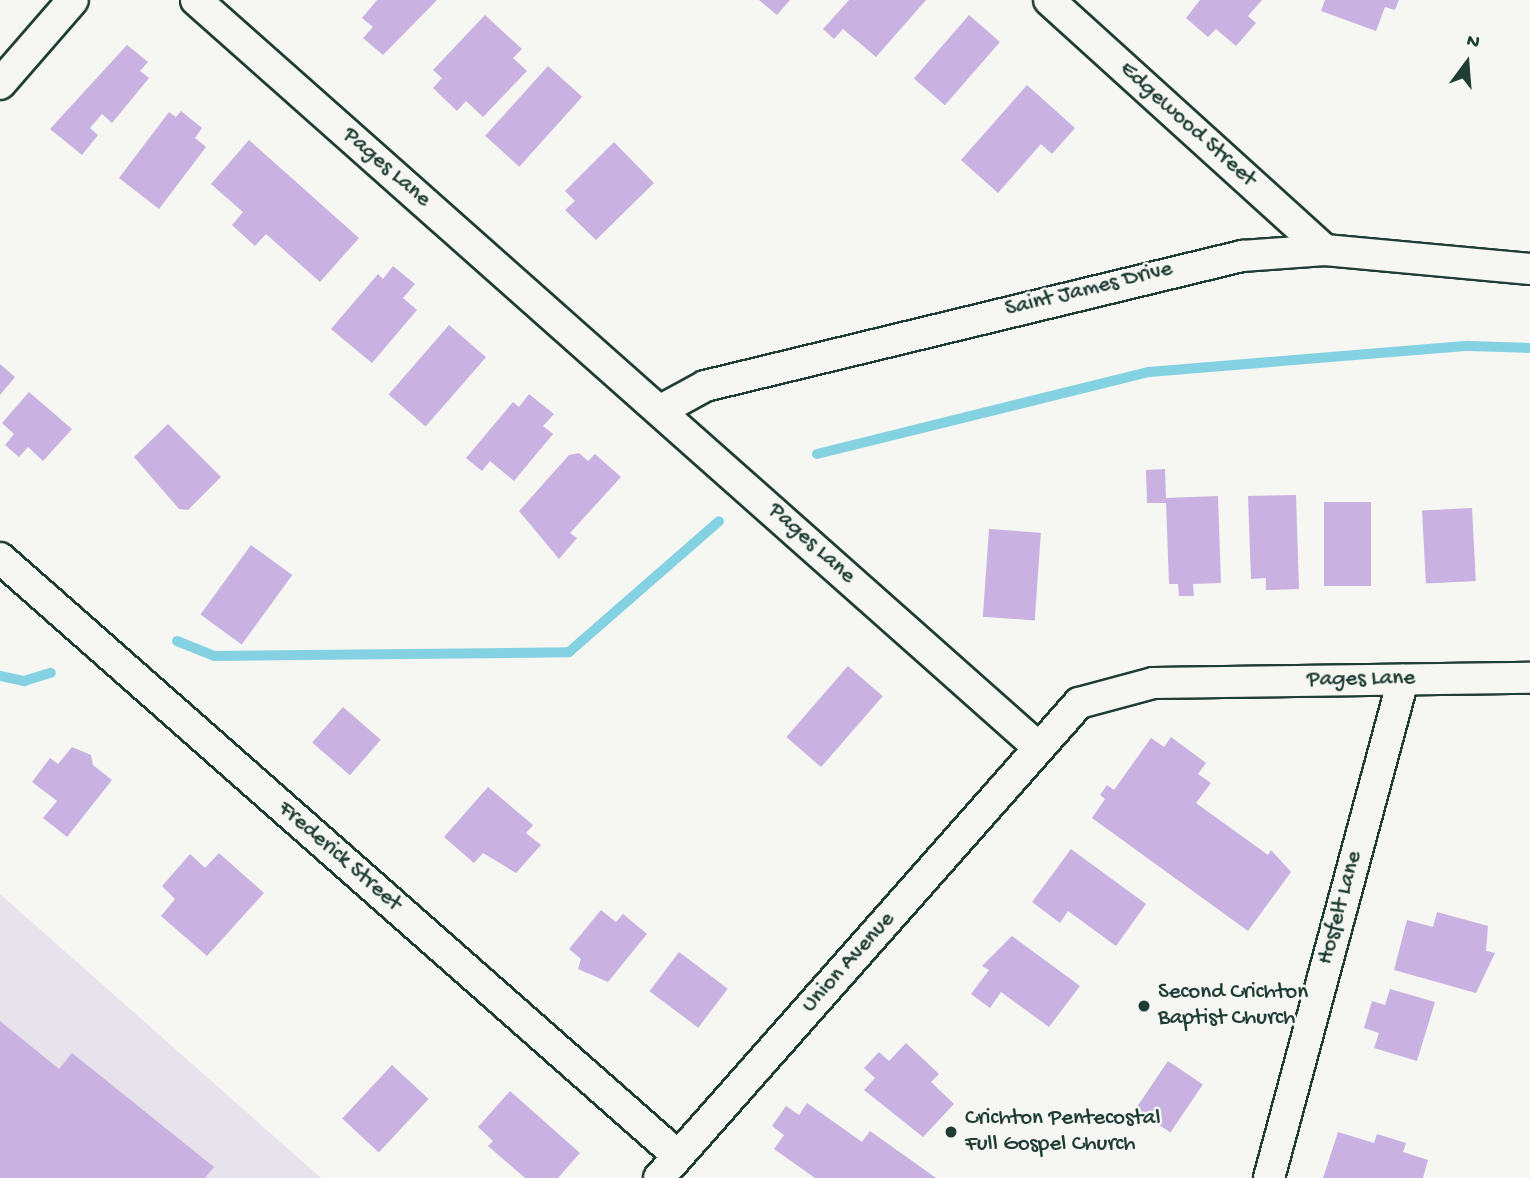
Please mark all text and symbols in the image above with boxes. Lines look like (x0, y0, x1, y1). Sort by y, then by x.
north arrow (1432, 28, 1502, 98)
text: N (1464, 30, 1482, 55)
street label: Edgewood Street (1113, 56, 1261, 194)
street label: Pages Lane (336, 122, 436, 214)
street label: Saint James Drive (1003, 256, 1175, 324)
street label: Pages Lane (762, 498, 860, 590)
street label: Pages Lane (1307, 665, 1415, 695)
street label: Frederick Street (271, 796, 407, 918)
street label: Hosfelt Lane (1313, 848, 1369, 968)
street label: Union Avenue (796, 907, 902, 1019)
place label: Second Crichton Baptist Church (1158, 979, 1308, 1033)
marker: Second Crichton Baptist Church (1136, 998, 1152, 1014)
place label: Crichton Pentecostal Full Gospel Church (965, 1105, 1161, 1159)
marker: Crichton Pentecostal Full Gospel Church (943, 1124, 959, 1140)

